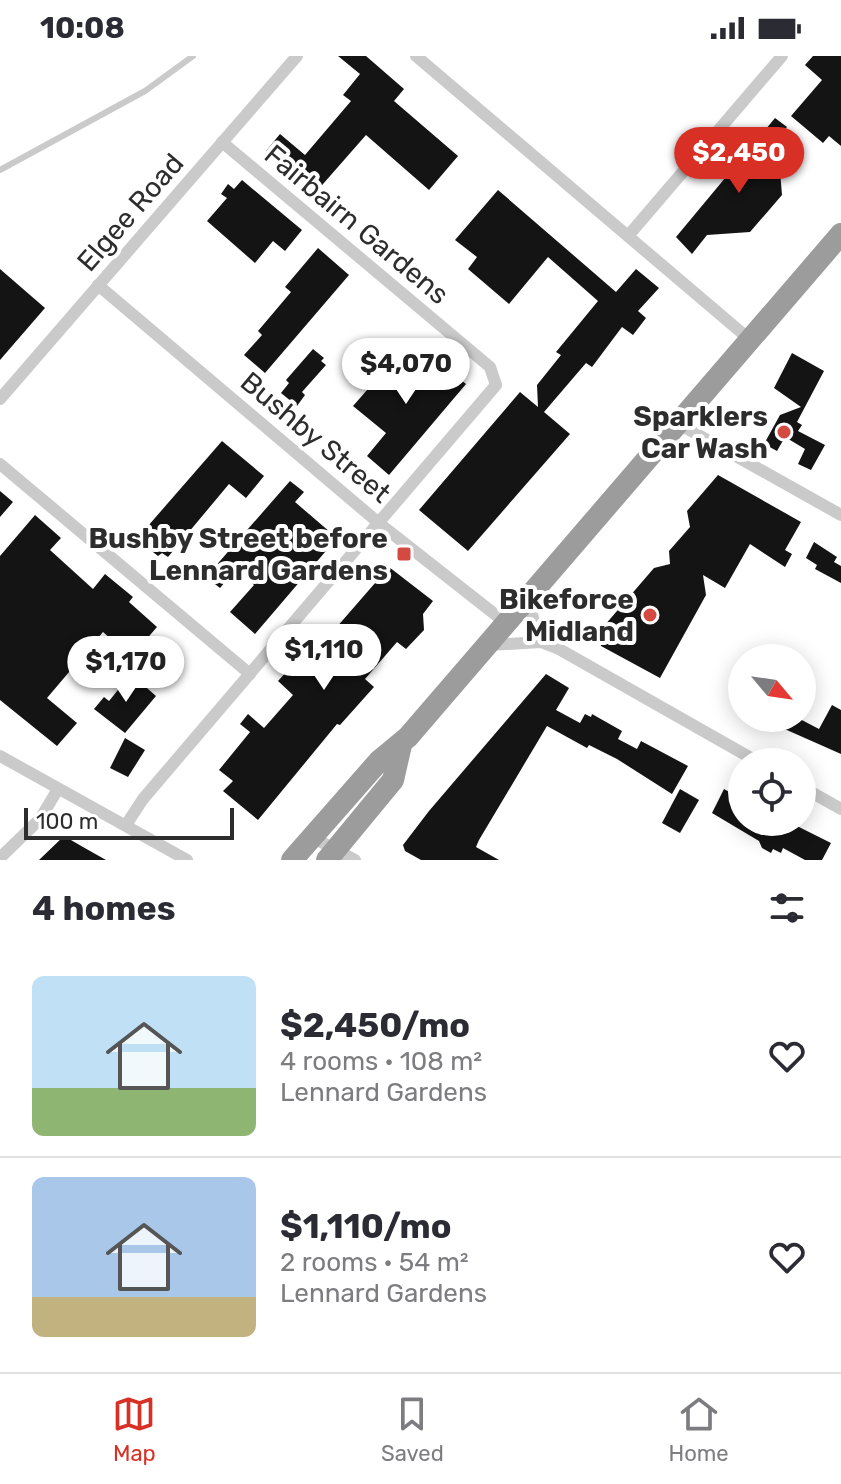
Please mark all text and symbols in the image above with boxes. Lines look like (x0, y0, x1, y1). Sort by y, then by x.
text: 10:08 (40, 10, 125, 46)
pin: $2,450 (674, 127, 804, 195)
text: $2,450 (692, 137, 786, 168)
street label: Fairbairn Gardens (258, 138, 455, 311)
street label: Elgee Road (70, 147, 190, 278)
pin: $4,070 (341, 338, 471, 406)
text: $4,070 (360, 348, 452, 379)
street label: Bushby Street (234, 365, 397, 510)
place label: Sparklers Car Wash (633, 400, 768, 465)
marker: Sparklers Car Wash (775, 423, 793, 441)
place label: Bushby Street before Lennard Gardens (88, 522, 388, 587)
marker: Bushby Street before Lennard Gardens (395, 545, 413, 563)
place label: Bikeforce Midland (499, 583, 634, 648)
marker: Bikeforce Midland (641, 606, 659, 624)
pin: $1,110 (259, 624, 389, 692)
text: $1,110 (284, 634, 364, 665)
pin: $1,170 (61, 636, 191, 704)
north arrow (728, 644, 816, 732)
map controls (728, 644, 816, 836)
text: $1,170 (85, 646, 167, 677)
button: locate (728, 748, 816, 836)
scale bar (24, 804, 234, 840)
text: 100 m (36, 808, 98, 835)
icon: filters (765, 886, 809, 930)
text: 4 homes (32, 888, 175, 929)
text: $2,450/mo (280, 1005, 470, 1046)
icon: home (96, 1008, 192, 1104)
icon: heart (765, 1034, 809, 1078)
text: 4 rooms · 108 m² (280, 1046, 482, 1077)
text: Lennard Gardens (280, 1077, 487, 1108)
text: $1,110/mo (280, 1206, 452, 1247)
icon: home (96, 1209, 192, 1305)
icon: heart (765, 1235, 809, 1279)
text: 2 rooms · 54 m² (280, 1247, 469, 1278)
text: Lennard Gardens (280, 1278, 487, 1309)
tab: Map (112, 1392, 156, 1467)
tab: Saved (381, 1392, 444, 1467)
tab: Home (668, 1392, 729, 1467)

